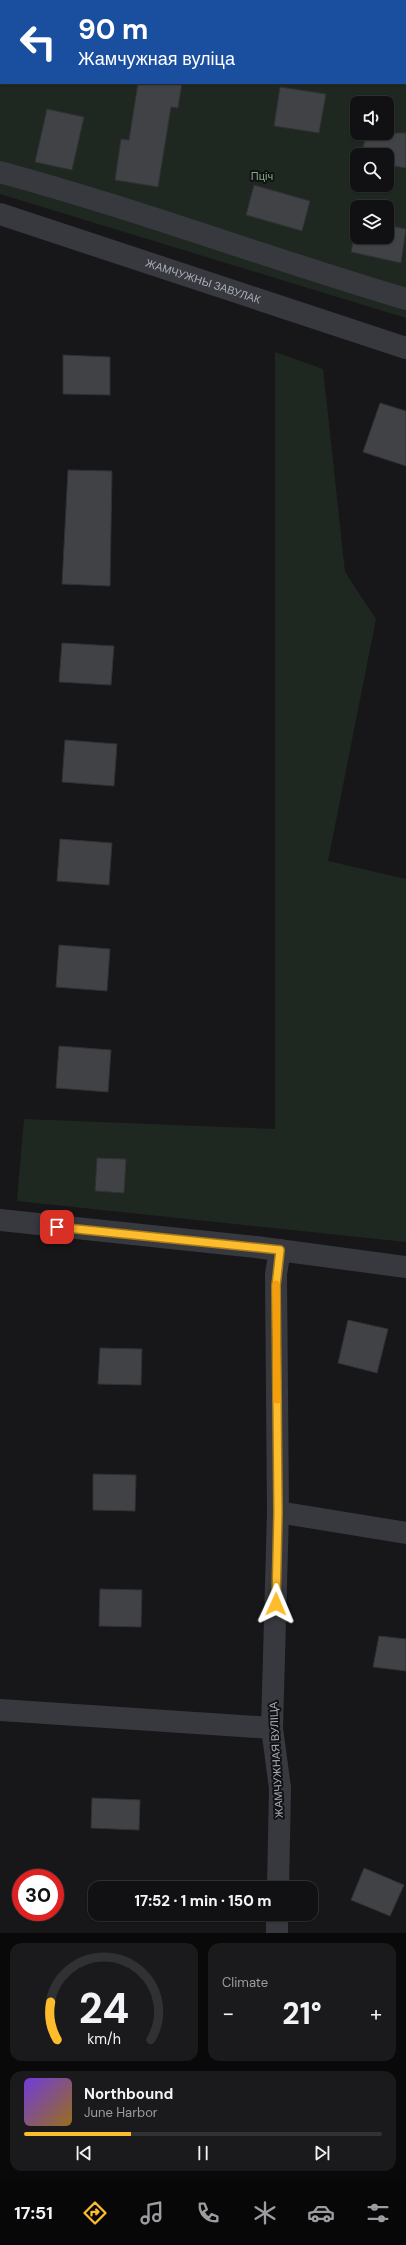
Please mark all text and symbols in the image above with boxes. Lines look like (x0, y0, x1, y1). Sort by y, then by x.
text: 90 m (78, 11, 148, 48)
icon: left (12, 16, 64, 68)
text: Жамчужная вуліца (78, 47, 235, 71)
map controls (350, 96, 394, 244)
button: sound (350, 96, 394, 140)
button: search (350, 148, 394, 192)
park label: Пціч (251, 169, 273, 183)
button: layers (350, 200, 394, 244)
street label: ЖАМЧУЖНЫ ЗАВУЛАК (144, 256, 263, 307)
pin (40, 1210, 74, 1244)
icon: arrive (46, 1216, 68, 1238)
position arrow (255, 1583, 297, 1625)
street label: ЖАМЧУЖНАЯ ВУЛІЦА (266, 1701, 286, 1819)
speed limit sign: 30 (12, 1869, 64, 1921)
text: 17:52 · 1 min · 150 m (135, 1891, 271, 1911)
text: Climate (222, 1974, 268, 1991)
text: 24 (79, 1982, 129, 2036)
text: 21° (282, 1994, 322, 2033)
text: − (222, 1999, 234, 2028)
text: + (370, 1999, 382, 2028)
text: km/h (87, 2030, 121, 2048)
text: Northbound (84, 2084, 173, 2104)
text: June Harbor (84, 2104, 158, 2121)
icon: previous (73, 2142, 95, 2164)
icon: pause (192, 2142, 214, 2164)
icon: next (311, 2142, 333, 2164)
icon: directions (81, 2199, 109, 2227)
icon: music (138, 2199, 166, 2227)
icon: phone (194, 2199, 222, 2227)
icon: climate (251, 2199, 279, 2227)
icon: car (307, 2199, 335, 2227)
icon: filters (364, 2199, 392, 2227)
text: 17:51 (14, 2201, 53, 2225)

